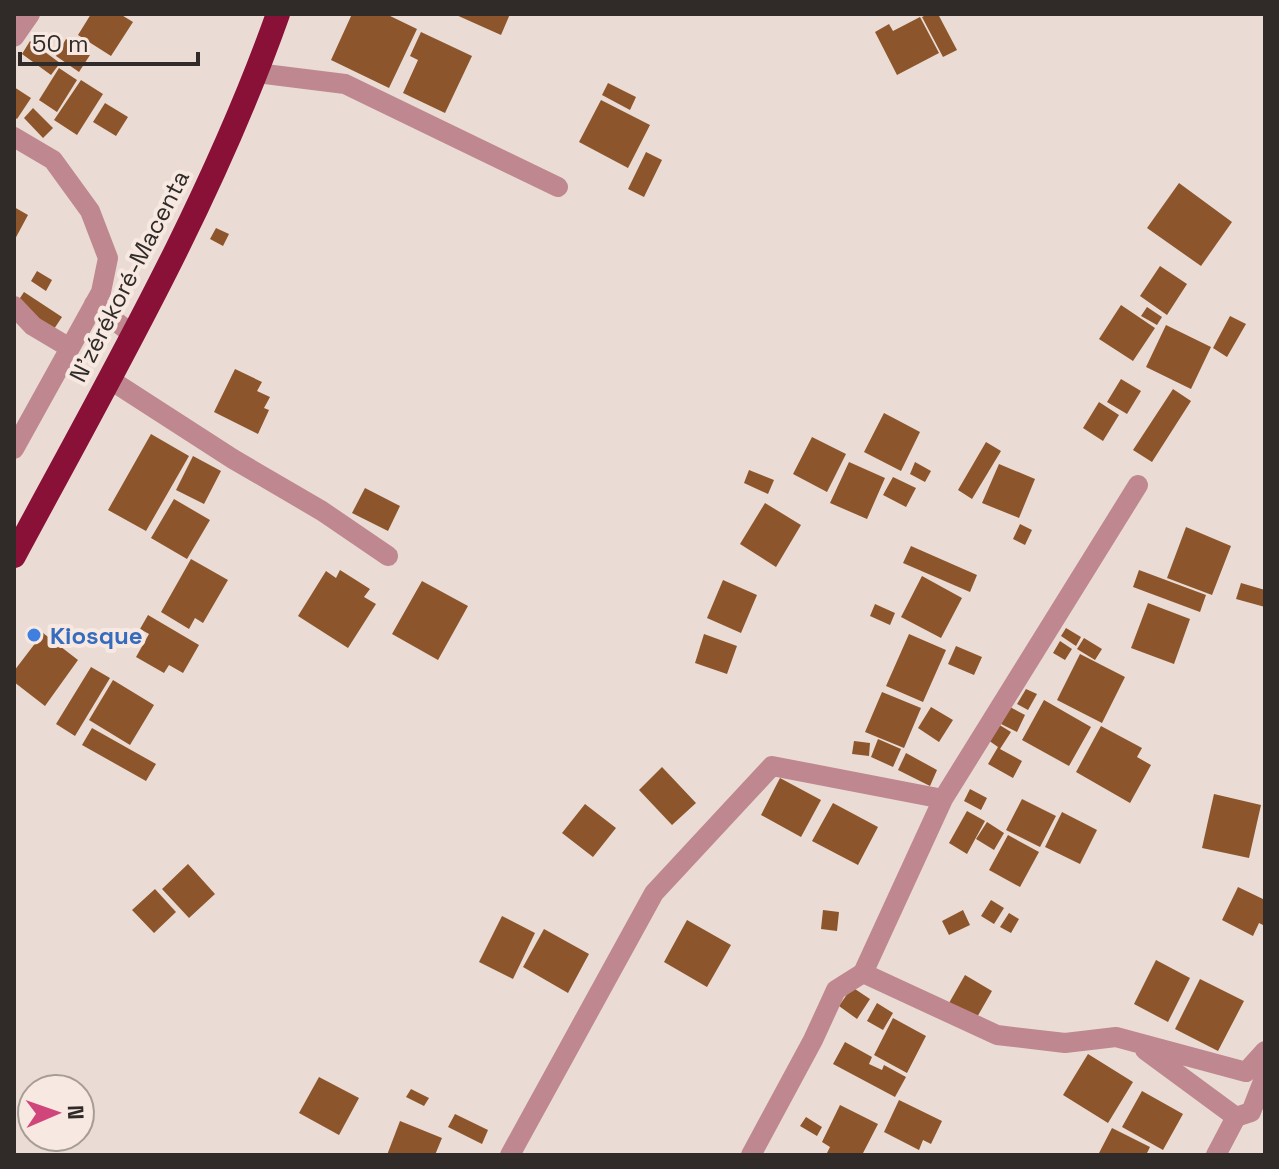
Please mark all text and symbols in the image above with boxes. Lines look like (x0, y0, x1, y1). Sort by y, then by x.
scale bar (20, 16, 198, 66)
text: 50 m (32, 28, 89, 59)
street label: N'zérékoré-Macenta (62, 165, 196, 387)
place label: Kiosque (50, 620, 143, 651)
marker: Kiosque (25, 626, 43, 644)
north arrow (16, 1073, 96, 1153)
text: N (62, 1104, 90, 1120)

